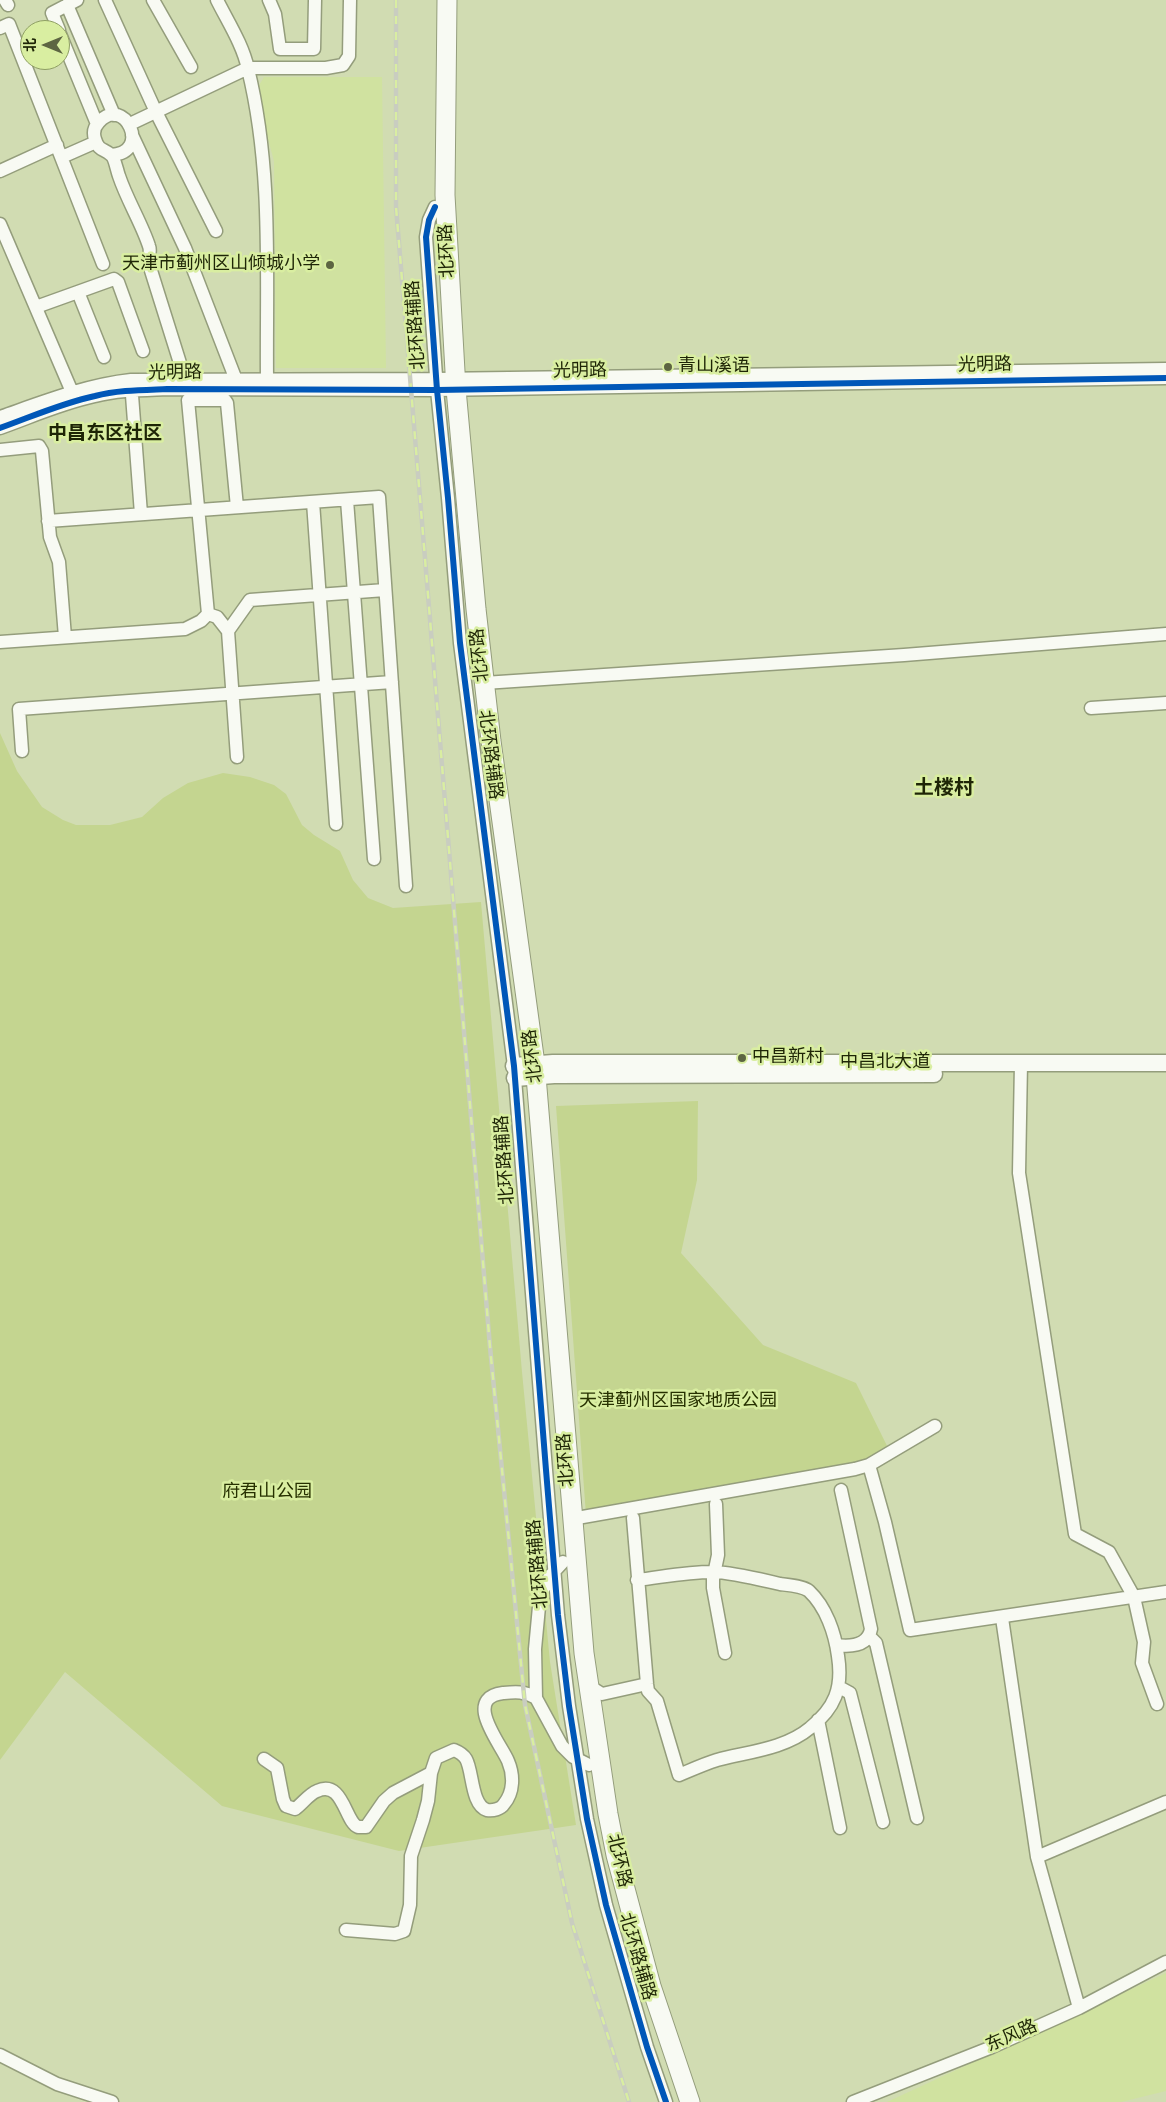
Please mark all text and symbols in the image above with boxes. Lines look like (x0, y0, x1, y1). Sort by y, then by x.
north arrow (20, 20, 70, 70)
text: 北 (21, 38, 41, 52)
street label: 北环路 (436, 223, 460, 279)
place label: 天津市蓟州区山倾城小学 (122, 254, 320, 276)
marker: 天津市蓟州区山倾城小学 (324, 259, 336, 271)
street label: 北环路辅路 (403, 279, 431, 371)
street label: 光明路 (958, 355, 1012, 377)
place label: 青山溪语 (678, 356, 750, 378)
street label: 光明路 (553, 361, 607, 383)
marker: 青山溪语 (662, 361, 674, 373)
street label: 光明路 (148, 363, 202, 385)
district label: 中昌东区社区 (48, 424, 162, 446)
street label: 北环路 (467, 627, 495, 683)
street label: 北环路辅路 (473, 709, 505, 801)
district label: 土楼村 (914, 778, 974, 802)
street label: 北环路 (520, 1028, 548, 1084)
place label: 中昌新村 (752, 1047, 824, 1069)
marker: 中昌新村 (736, 1052, 748, 1064)
street label: 中昌北大道 (840, 1052, 930, 1074)
street label: 北环路辅路 (492, 1114, 520, 1206)
park label: 天津蓟州区国家地质公园 (579, 1391, 777, 1413)
street label: 北环路 (554, 1432, 580, 1488)
park label: 府君山公园 (222, 1482, 312, 1504)
street label: 北环路辅路 (524, 1518, 554, 1610)
street label: 北环路 (601, 1832, 635, 1890)
street label: 北环路辅路 (613, 1911, 659, 2003)
street label: 东风路 (983, 2016, 1041, 2058)

